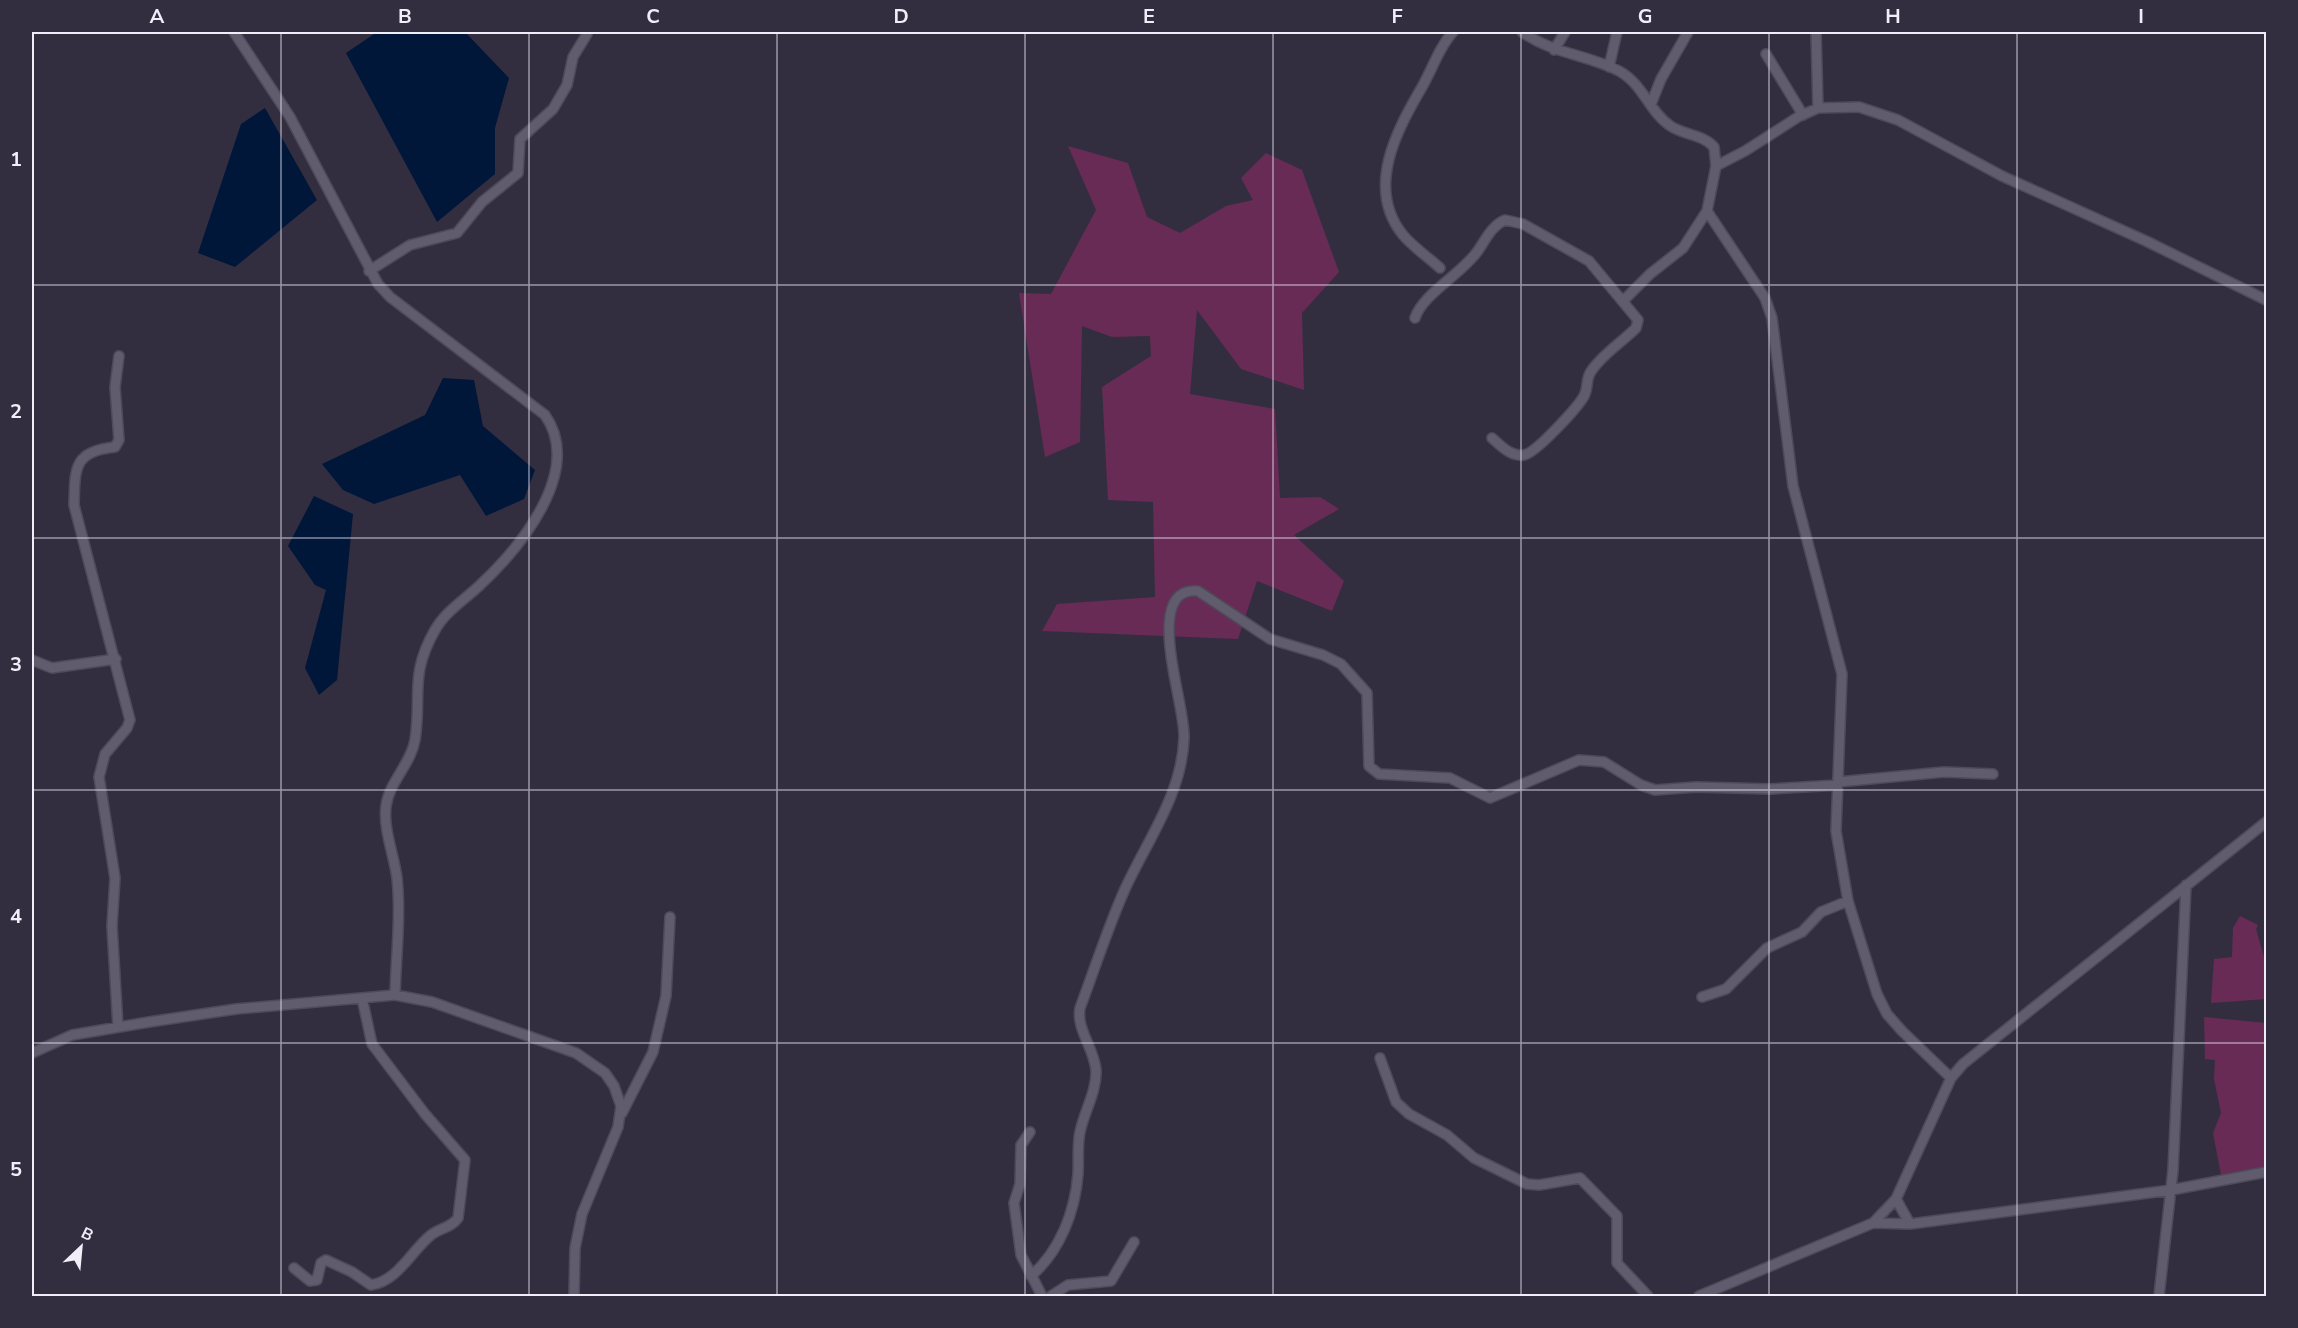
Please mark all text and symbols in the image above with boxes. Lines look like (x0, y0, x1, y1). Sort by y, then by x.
text: A (150, 3, 165, 30)
text: B (398, 3, 412, 30)
text: C (646, 3, 660, 30)
text: D (893, 3, 909, 30)
text: E (1143, 3, 1155, 30)
text: F (1391, 3, 1403, 30)
text: G (1638, 3, 1652, 30)
text: H (1885, 3, 1901, 30)
text: I (2138, 3, 2144, 30)
text: 1 (10, 146, 22, 173)
text: 2 (10, 398, 22, 425)
text: 3 (10, 651, 22, 678)
text: 4 (10, 903, 22, 930)
text: 5 (10, 1156, 22, 1183)
north arrow (51, 1217, 111, 1277)
text: B (77, 1222, 97, 1247)

